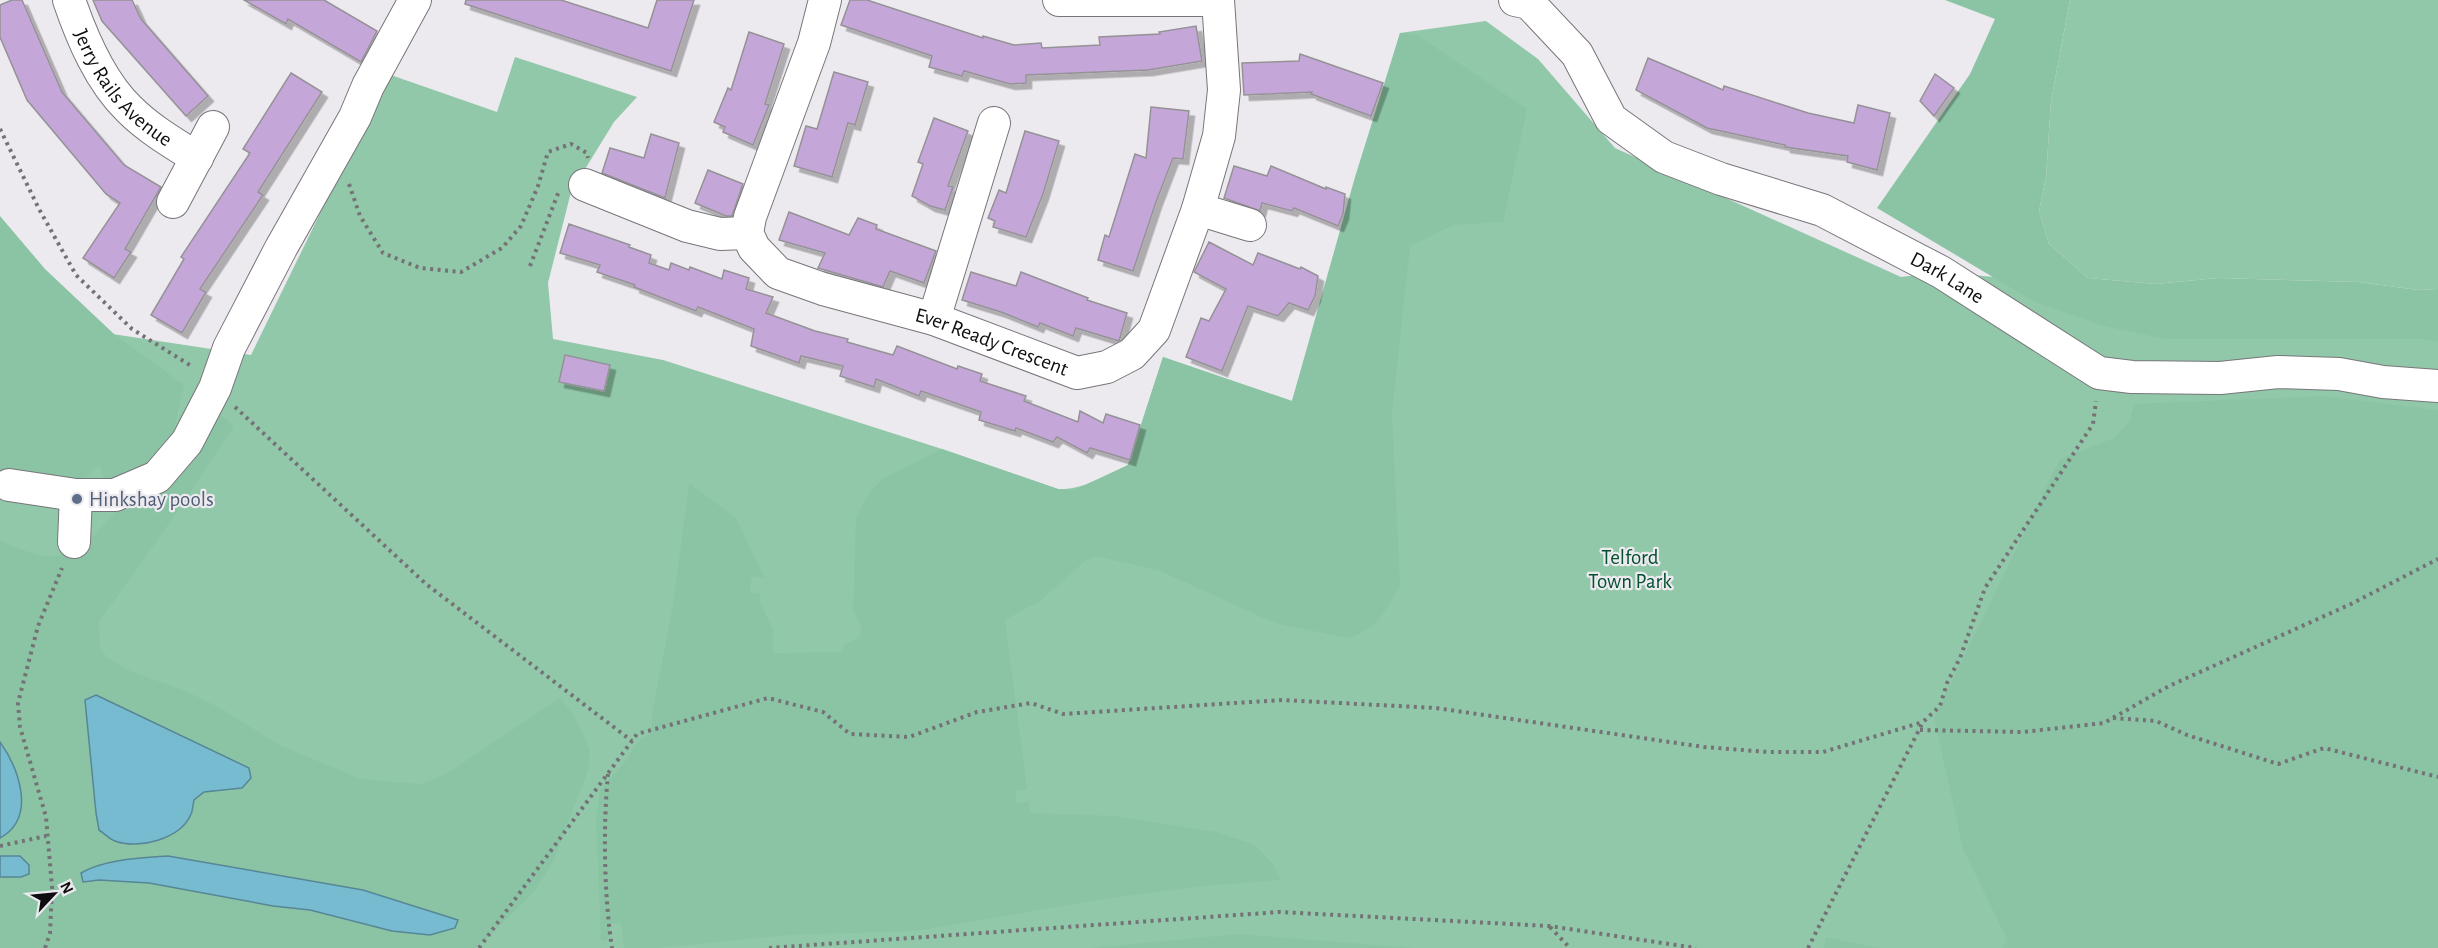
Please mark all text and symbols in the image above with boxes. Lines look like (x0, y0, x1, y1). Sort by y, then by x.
street label: Jerry Rails Avenue (70, 26, 176, 150)
street label: Dark Lane (1907, 248, 1988, 307)
street label: Ever Ready Crescent (913, 304, 1072, 379)
place label: Hinkshay pools (89, 489, 214, 510)
marker: Hinkshay pools (70, 492, 84, 506)
park label: Telford Town Park (1588, 547, 1672, 592)
north arrow (24, 864, 84, 924)
text: N (57, 879, 76, 896)

